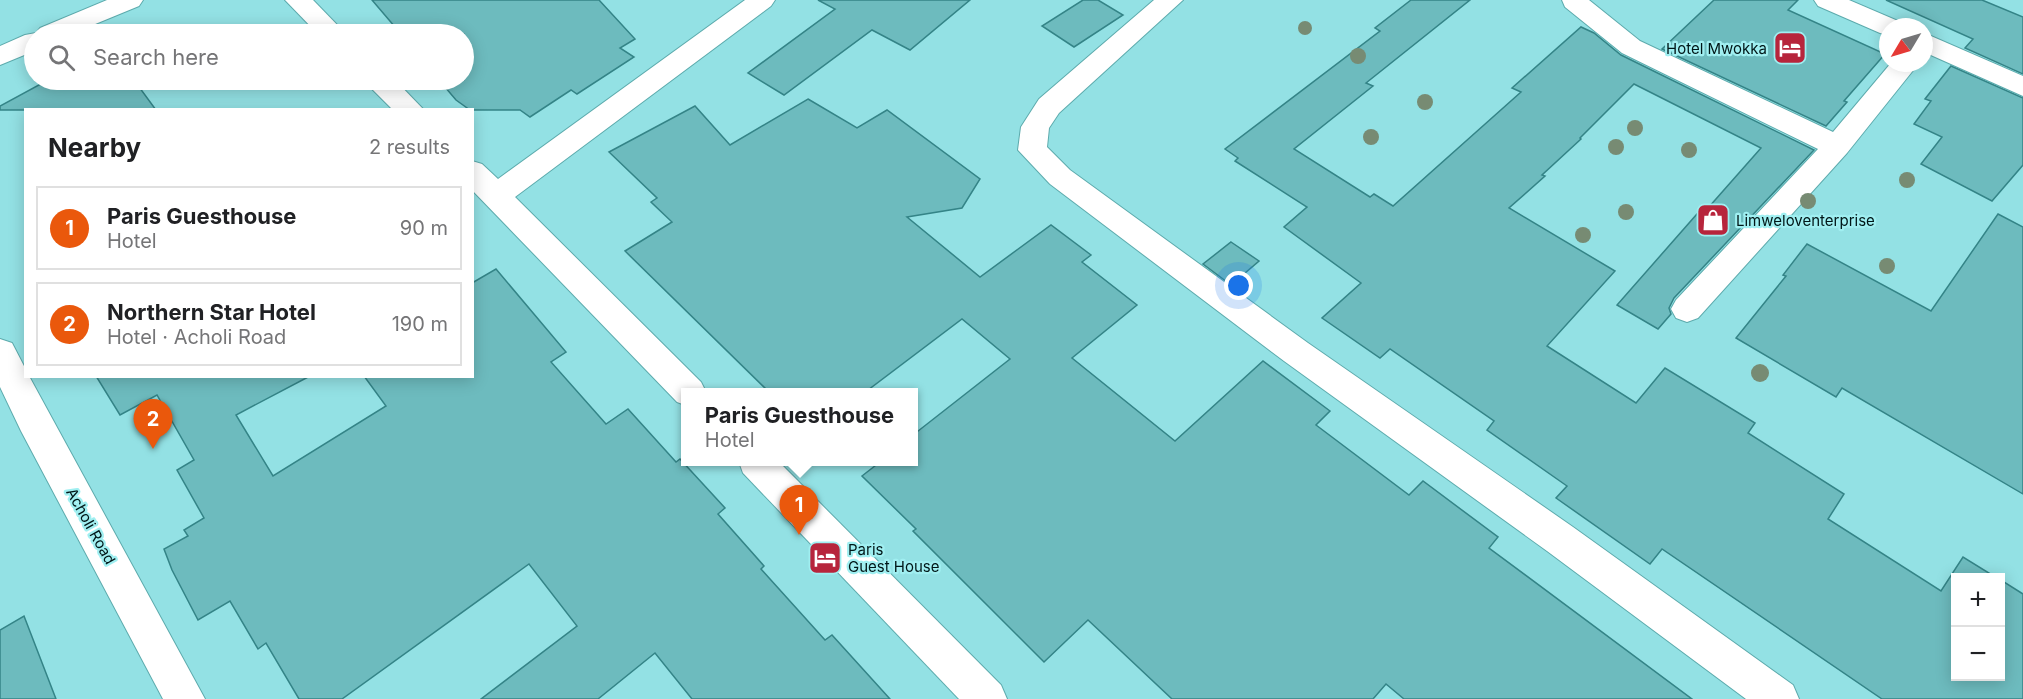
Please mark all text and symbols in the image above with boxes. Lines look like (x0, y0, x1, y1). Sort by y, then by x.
north arrow (1879, 18, 1933, 72)
search box (24, 24, 474, 90)
hotel icon: Hotel Mwokka (1772, 30, 1808, 66)
place label: Hotel Mwokka (1666, 39, 1767, 58)
icon: search (45, 41, 78, 74)
text: Search here (93, 44, 219, 70)
text: Nearby (48, 132, 141, 163)
text: 2 results (369, 135, 450, 159)
shop icon: Limweloventerprise (1695, 202, 1731, 238)
text: Paris Guesthouse (107, 203, 296, 229)
place label: Limweloventerprise (1736, 211, 1875, 230)
text: 1 (65, 216, 74, 240)
text: 90 m (400, 216, 448, 240)
text: Hotel (107, 229, 157, 253)
your location (1224, 271, 1253, 300)
text: Northern Star Hotel (107, 299, 316, 325)
text: 2 (63, 312, 76, 336)
text: 190 m (392, 312, 448, 336)
text: Hotel · Acholi Road (107, 325, 286, 349)
popup (681, 388, 918, 466)
pin: 2 (134, 400, 172, 449)
text: Paris Guesthouse (705, 402, 894, 428)
text: Hotel (705, 428, 755, 452)
street label: Acholi Road (62, 484, 120, 568)
pin: 1 (780, 486, 818, 535)
hotel icon: Paris Guest House (807, 540, 843, 576)
place label: Paris Guest House (848, 540, 940, 576)
map controls (1951, 573, 2005, 681)
button: + (1951, 573, 2005, 627)
button: − (1951, 627, 2005, 681)

